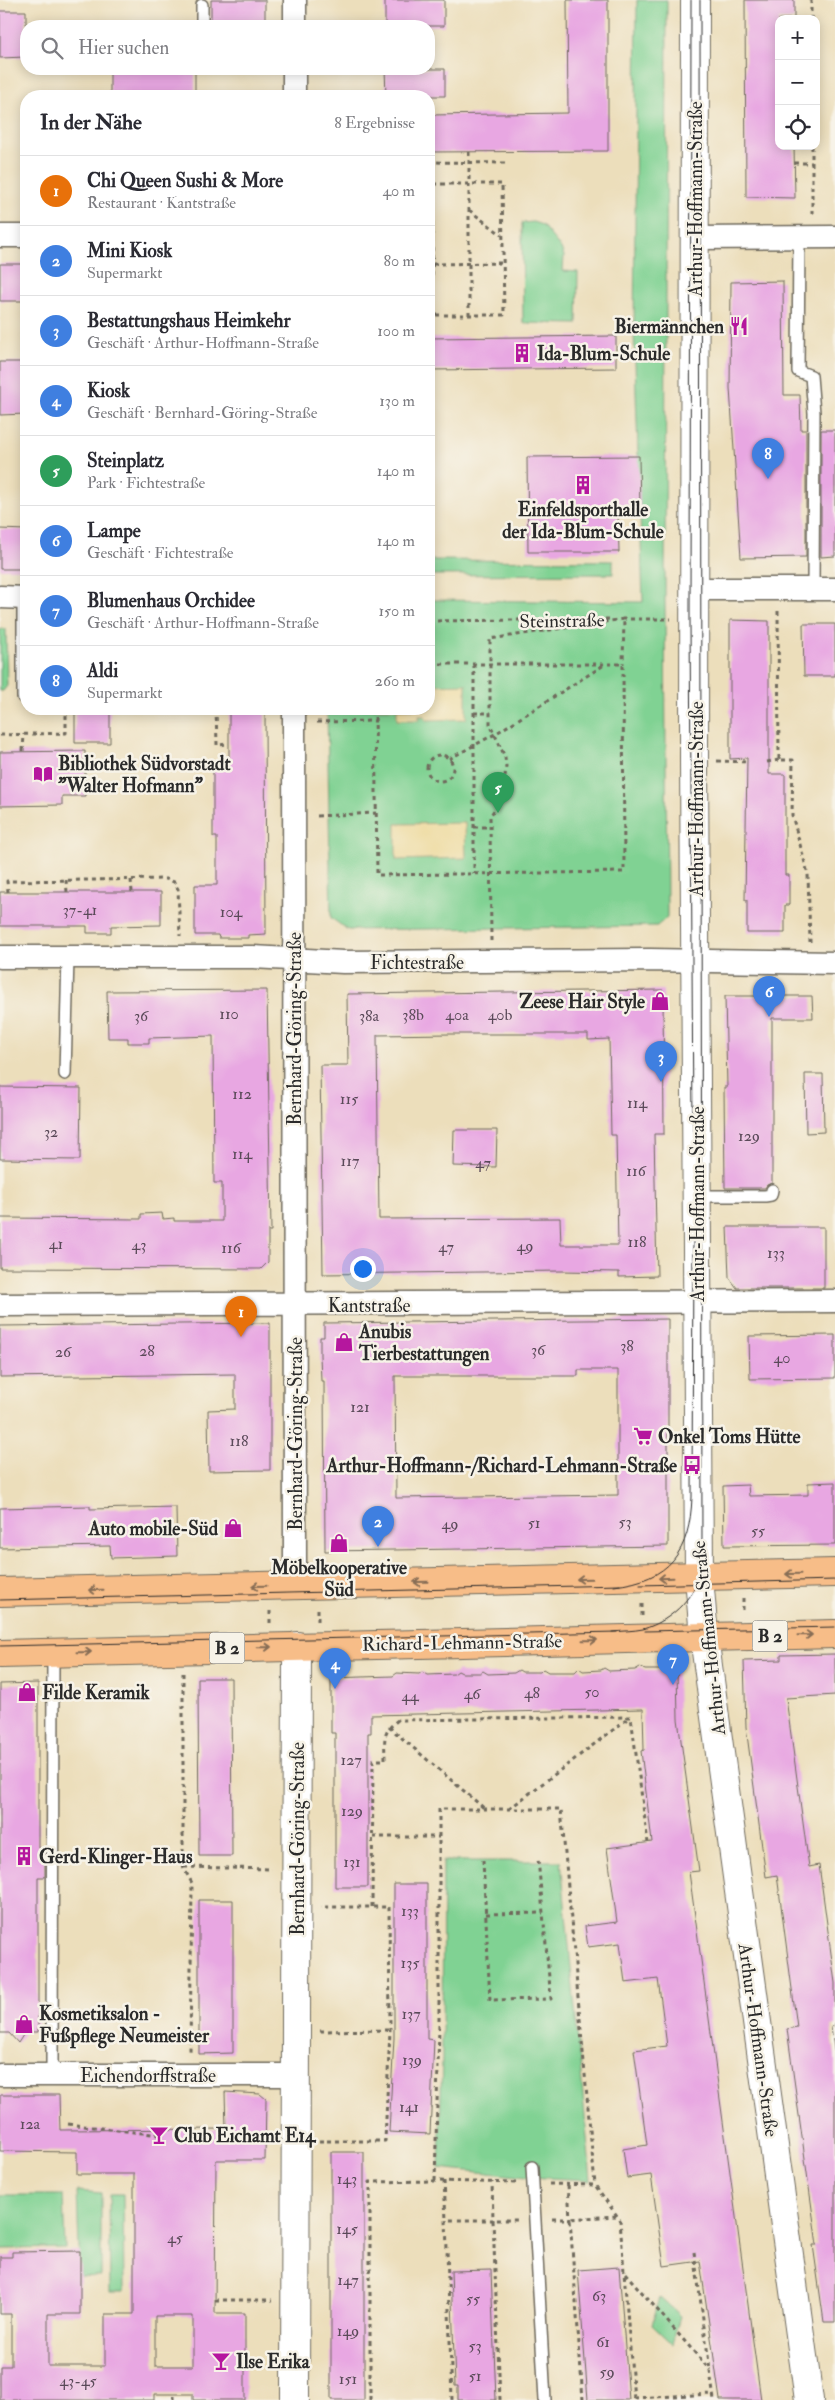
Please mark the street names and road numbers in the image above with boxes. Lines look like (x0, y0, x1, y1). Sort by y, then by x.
street label: Arthur-Hoffmann-Straße (684, 101, 708, 298)
street label: Steinstraße (519, 608, 605, 634)
street label: Arthur-Hoffmann-Straße (685, 701, 709, 898)
street label: Bernhard-Göring-Straße (283, 932, 307, 1126)
street label: Fichtestraße (370, 951, 464, 975)
street label: Arthur-Hoffmann-Straße (686, 1106, 710, 1303)
street label: Kantstraße (328, 1294, 410, 1318)
street label: Bernhard-Göring-Straße (284, 1337, 308, 1531)
street label: Arthur-Hoffmann-Straße (687, 1539, 731, 1737)
road number: B 2 (752, 1620, 788, 1652)
street label: Richard-Lehmann-Straße (362, 1629, 562, 1657)
road number: B 2 (210, 1632, 244, 1664)
street label: Bernhard-Göring-Straße (286, 1742, 310, 1936)
street label: Arthur-Hoffmann-Straße (732, 1941, 783, 2139)
street label: Eichendorffstraße (80, 2064, 216, 2088)

